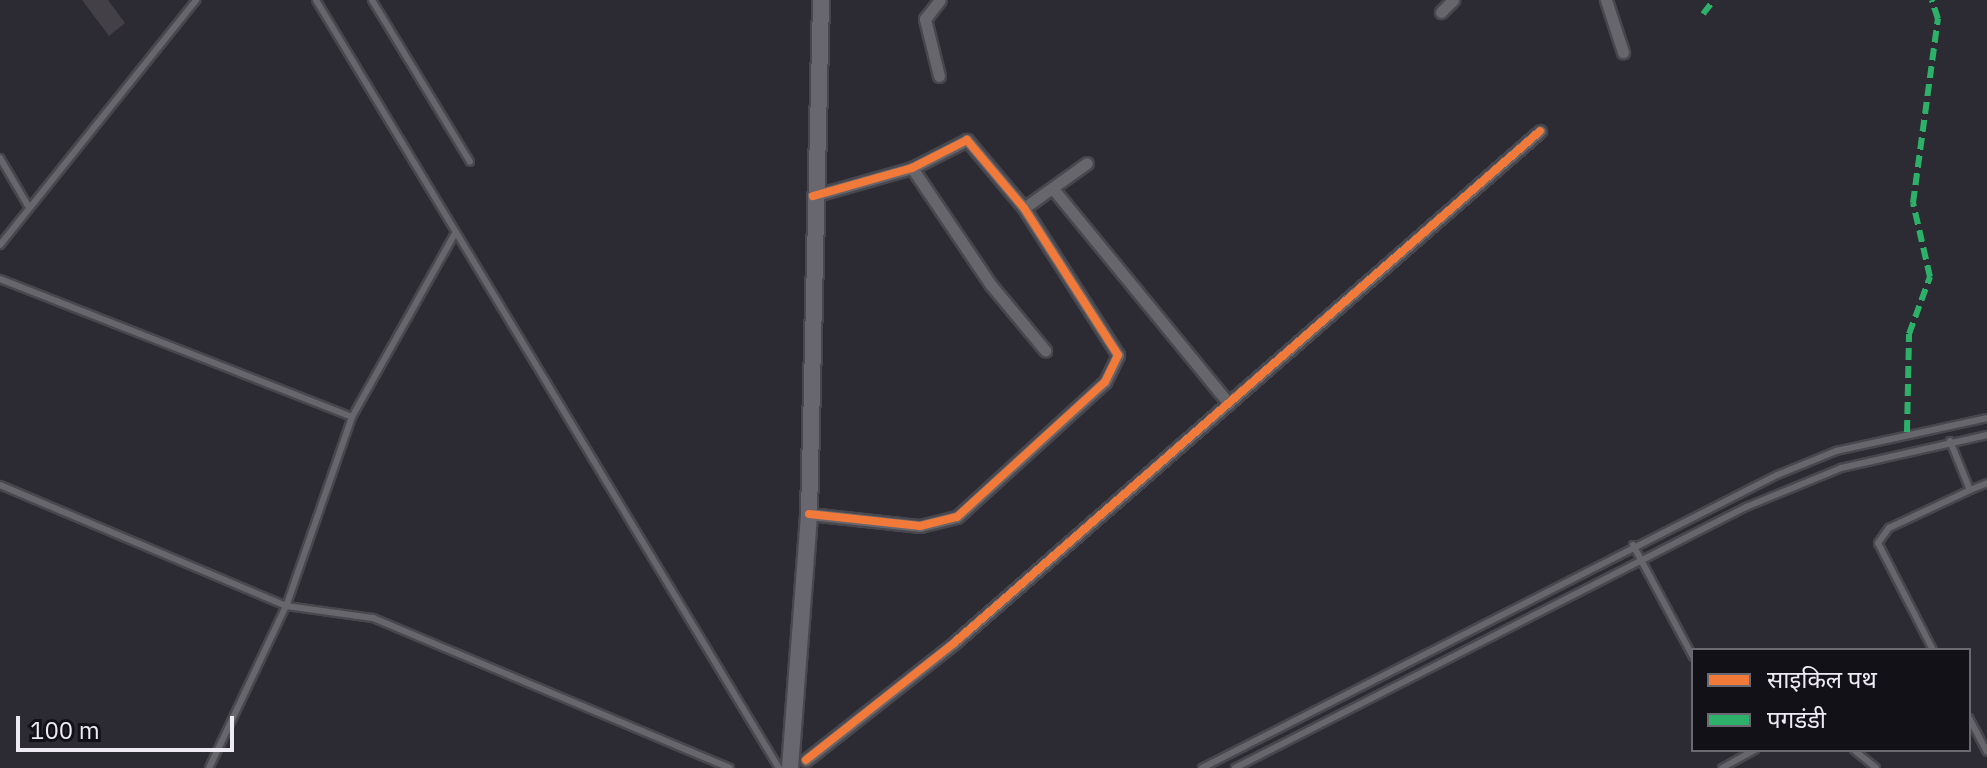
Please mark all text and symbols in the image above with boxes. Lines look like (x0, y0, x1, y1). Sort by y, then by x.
legend (1691, 648, 1971, 752)
text: साइकिल पथ (1767, 663, 1877, 695)
scale bar (20, 700, 238, 750)
text: पगडंडी (1767, 703, 1826, 735)
text: 100 m (30, 714, 100, 746)

